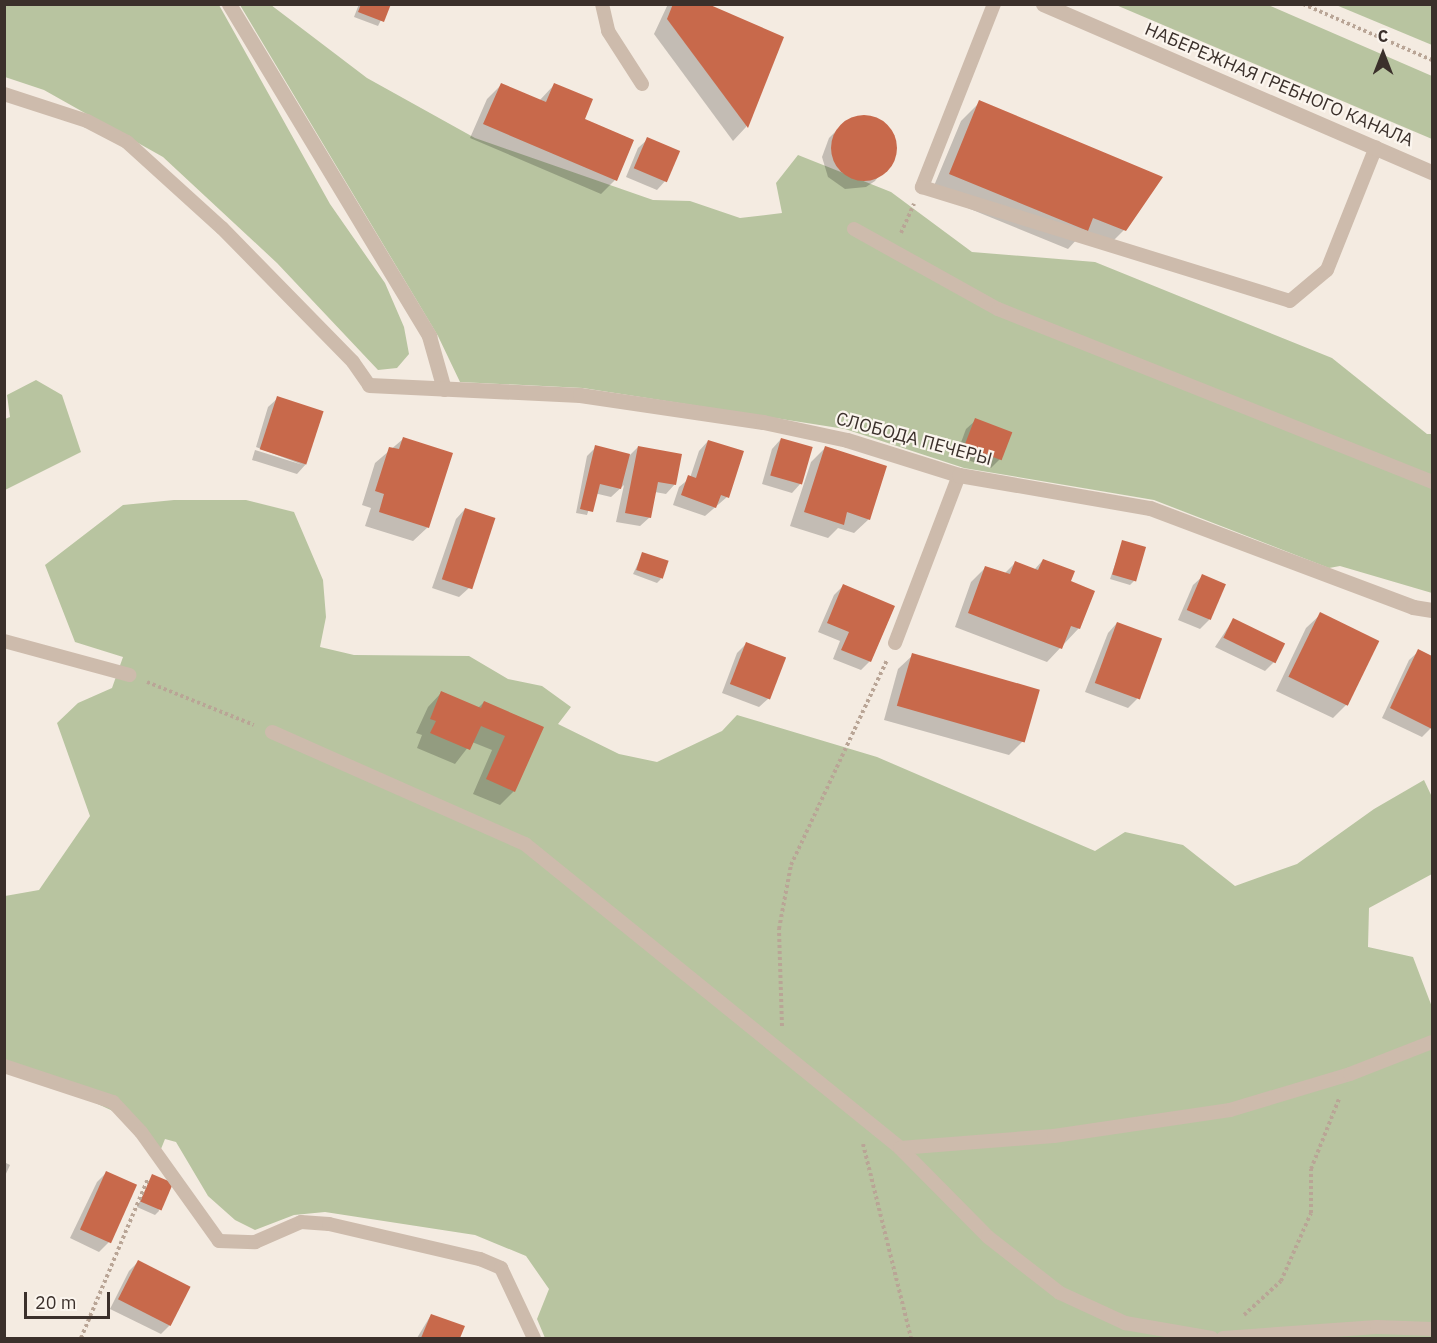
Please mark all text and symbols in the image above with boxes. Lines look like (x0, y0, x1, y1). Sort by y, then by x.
street label: НАБЕРЕЖНАЯ ГРЕБНОГО КАНАЛА (1141, 18, 1417, 152)
north arrow (1353, 24, 1413, 84)
text: С (1378, 26, 1388, 46)
street label: СЛОБОДА ПЕЧЕРЫ (834, 408, 994, 470)
scale bar (27, 1280, 112, 1318)
text: 20 m (35, 1291, 77, 1314)

